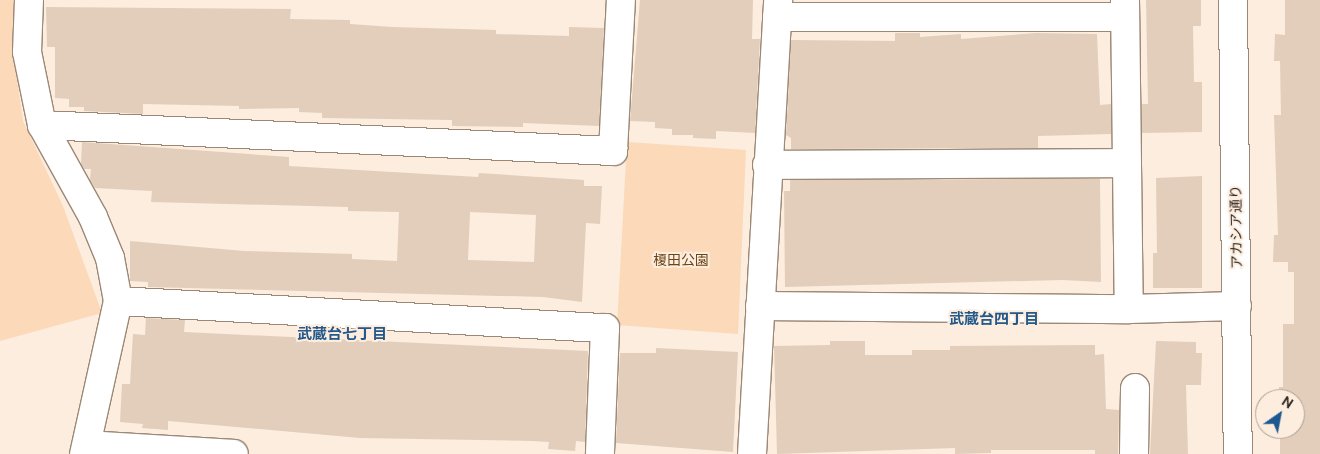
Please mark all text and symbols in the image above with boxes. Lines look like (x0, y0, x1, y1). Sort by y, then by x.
street label: アカシア通り (1227, 185, 1245, 269)
park label: 榎田公園 (653, 252, 709, 268)
district label: 武蔵台四丁目 (949, 310, 1039, 328)
district label: 武蔵台七丁目 (297, 325, 387, 343)
north arrow (1255, 389, 1305, 439)
text: N (1279, 393, 1296, 412)

